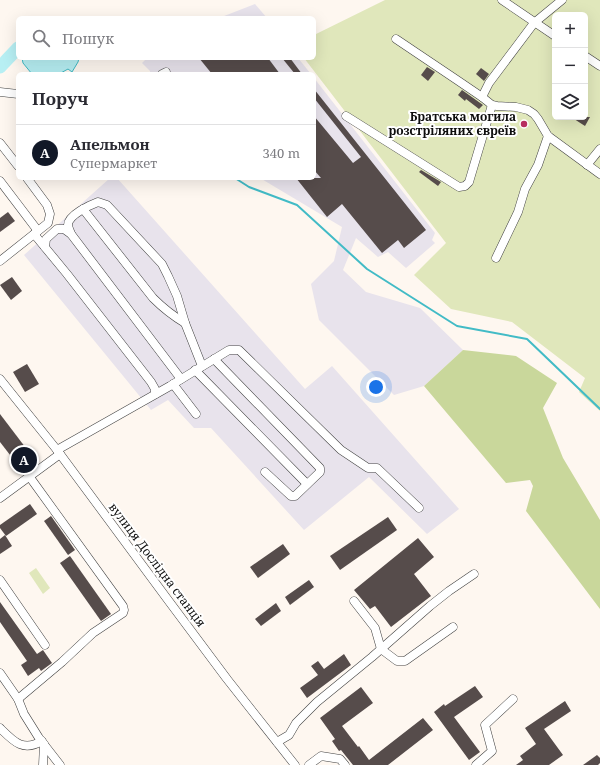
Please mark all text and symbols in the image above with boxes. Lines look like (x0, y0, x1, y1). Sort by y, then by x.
map controls (552, 12, 588, 120)
button: + (552, 12, 588, 48)
search box (16, 16, 316, 60)
icon: search (30, 27, 52, 49)
text: Пошук (62, 28, 114, 48)
button: − (552, 48, 588, 84)
button: layers (552, 84, 588, 120)
text: Поруч (32, 87, 88, 110)
place label: Братська могила розстріляних євреїв (388, 108, 516, 139)
marker: Братська могила розстріляних євреїв (519, 119, 529, 129)
text: Апельмон (70, 134, 150, 154)
text: A (40, 144, 50, 162)
text: 340 m (263, 144, 300, 162)
text: Супермаркет (70, 154, 157, 172)
your location (366, 377, 386, 397)
pin: A (11, 445, 37, 475)
street label: вулиця Дослідна станція (105, 499, 210, 630)

